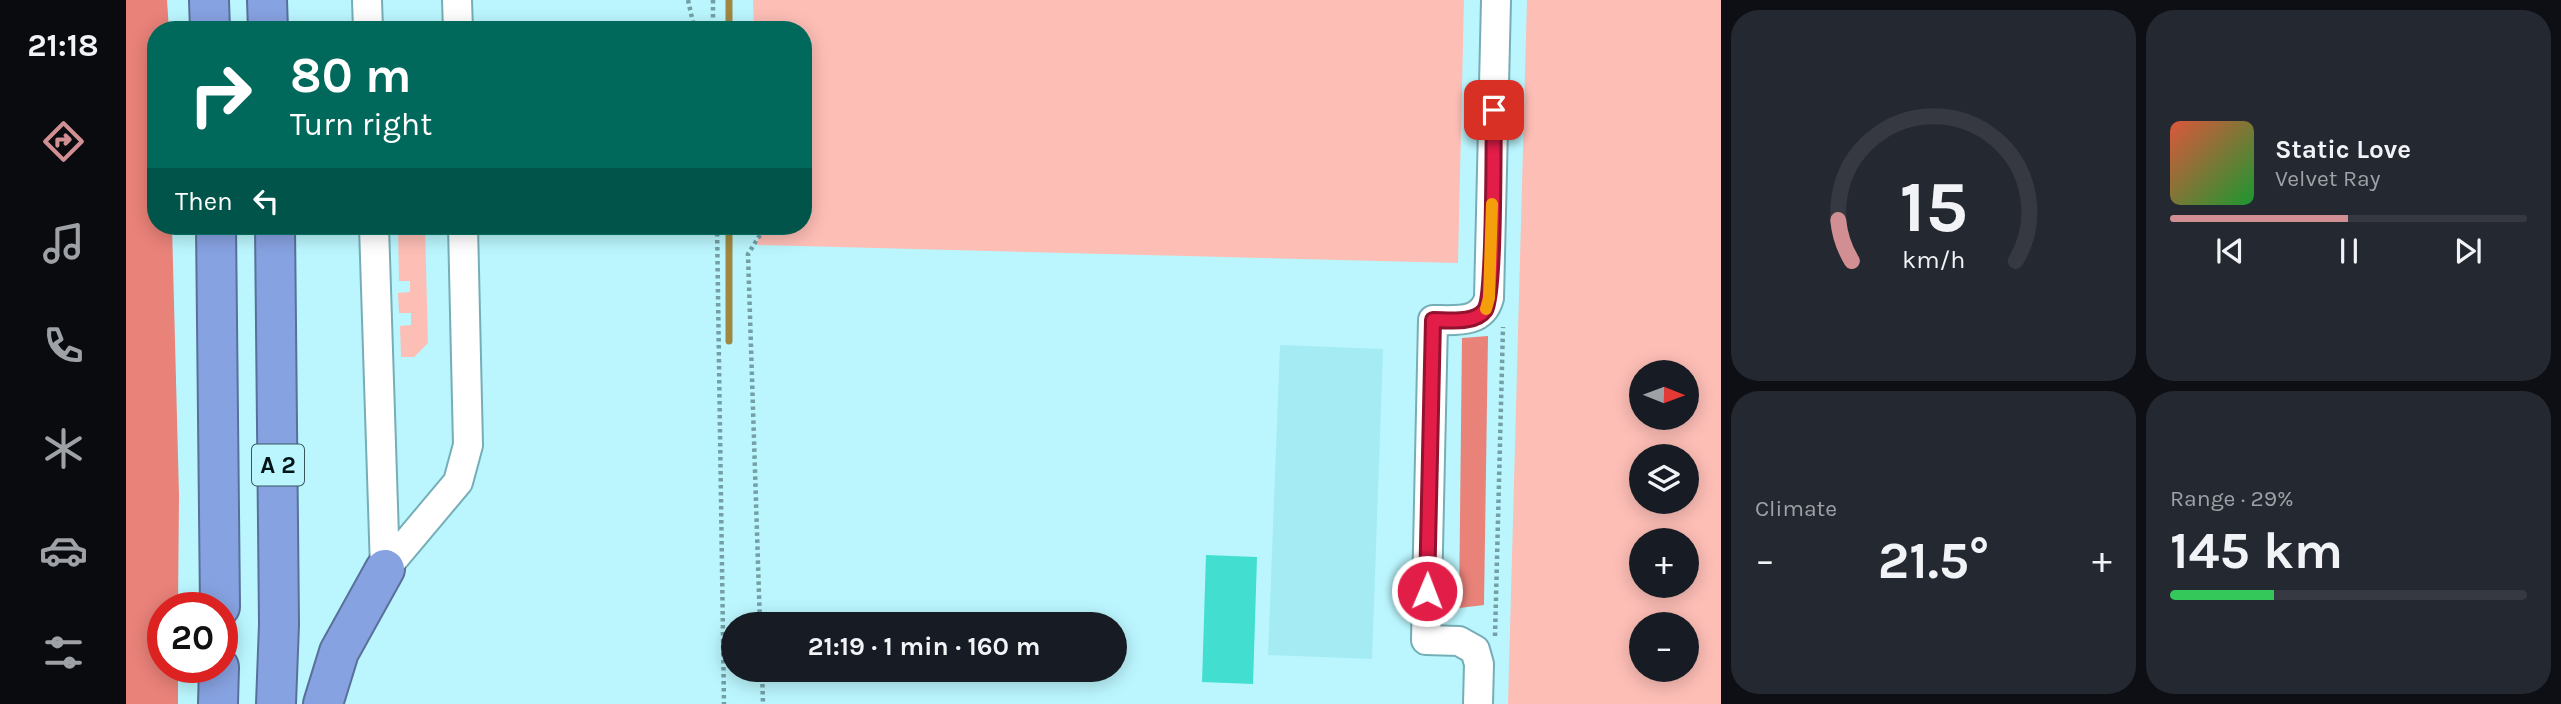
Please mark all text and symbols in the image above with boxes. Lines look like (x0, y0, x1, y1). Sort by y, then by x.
text: 21:18 (27, 27, 99, 64)
text: 80 m (290, 47, 412, 104)
icon: right (175, 49, 266, 140)
pin (1464, 80, 1524, 140)
icon: arrive (1475, 91, 1513, 129)
text: Turn right (290, 106, 432, 143)
icon: directions (39, 117, 88, 166)
text: Static Love (2275, 134, 2411, 165)
text: 15 (1899, 165, 1968, 250)
text: Velvet Ray (2275, 165, 2380, 192)
icon: left (247, 182, 285, 220)
text: Then (175, 186, 233, 217)
icon: music (39, 219, 88, 268)
icon: previous (2211, 232, 2249, 270)
icon: pause (2330, 232, 2368, 270)
icon: next (2449, 232, 2487, 270)
text: km/h (1902, 245, 1965, 274)
icon: phone (39, 321, 88, 370)
north arrow (1629, 360, 1699, 430)
map controls (1629, 360, 1699, 682)
icon: climate (39, 424, 88, 473)
road number: A 2 (252, 444, 304, 486)
button: layers (1629, 444, 1699, 514)
text: Range · 29% (2170, 485, 2294, 512)
text: Climate (1755, 495, 1837, 522)
text: 145 km (2170, 520, 2343, 581)
icon: car (39, 526, 88, 575)
button: + (1629, 528, 1699, 598)
text: 21.5° (1878, 530, 1989, 591)
text: − (1755, 538, 1775, 583)
text: + (2092, 538, 2112, 583)
position arrow (1390, 554, 1464, 628)
speed limit sign: 20 (147, 592, 238, 683)
button: − (1629, 612, 1699, 682)
icon: filters (39, 628, 88, 677)
text: 21:19 · 1 min · 160 m (808, 631, 1040, 662)

